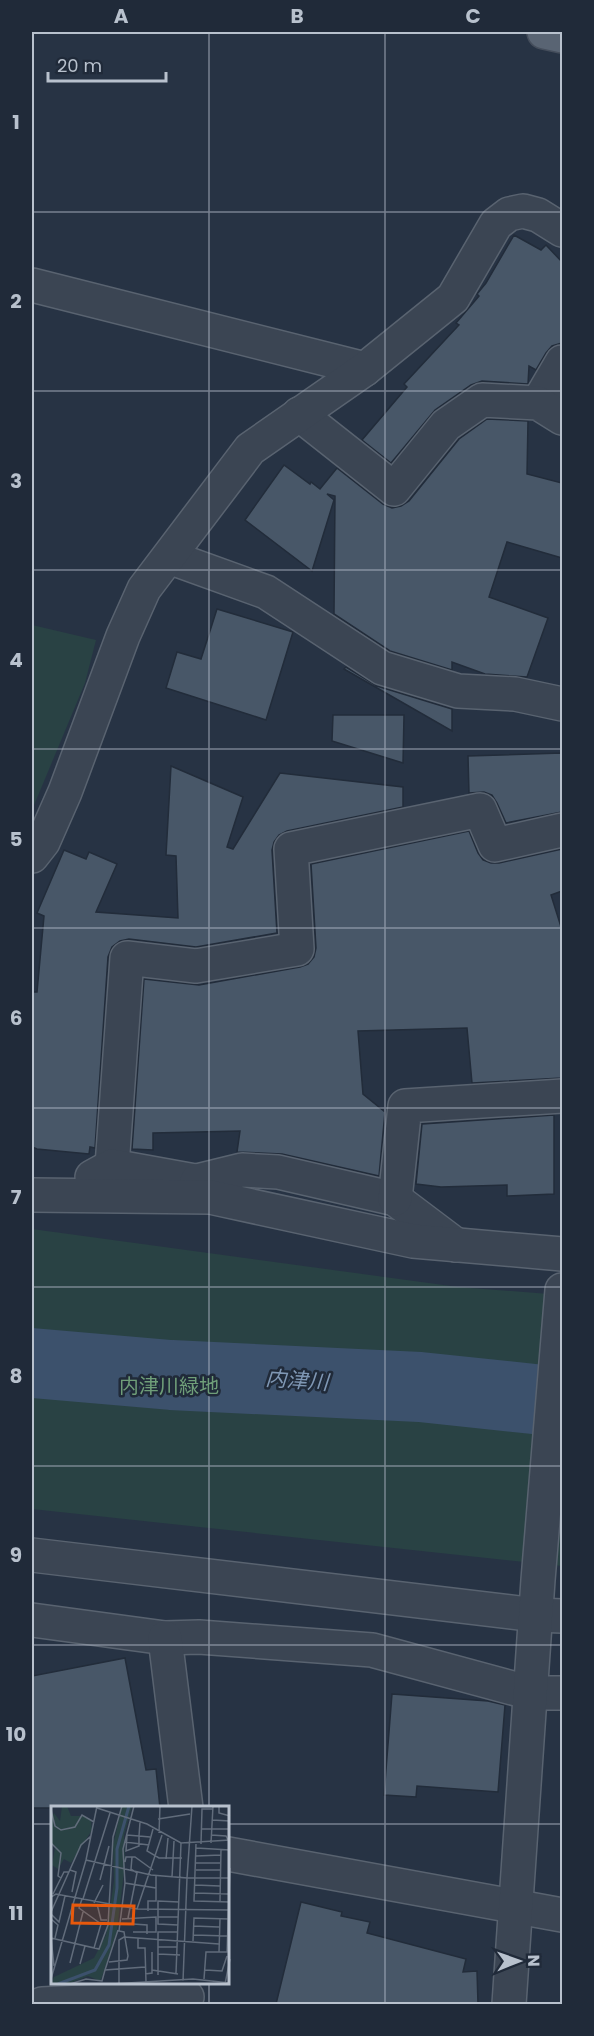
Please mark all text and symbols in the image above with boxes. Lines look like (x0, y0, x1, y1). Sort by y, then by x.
text: A (114, 2, 129, 30)
text: B (290, 2, 304, 30)
text: C (465, 2, 481, 30)
scale bar (48, 45, 166, 83)
text: 20 m (57, 53, 102, 78)
text: 1 (12, 108, 20, 136)
text: 2 (10, 287, 22, 315)
text: 3 (10, 467, 22, 495)
text: 4 (9, 646, 23, 674)
text: 5 (10, 825, 23, 853)
text: 6 (10, 1004, 22, 1032)
text: 7 (11, 1183, 22, 1211)
text: 8 (10, 1362, 22, 1390)
water label: 内津川 (265, 1363, 331, 1397)
park label: 内津川緑地 (119, 1372, 219, 1400)
text: 9 (10, 1541, 22, 1569)
text: 10 (6, 1720, 26, 1748)
inset map (51, 1806, 230, 1985)
text: 11 (8, 1899, 24, 1927)
north arrow (489, 1931, 549, 1991)
text: N (522, 1955, 545, 1967)

